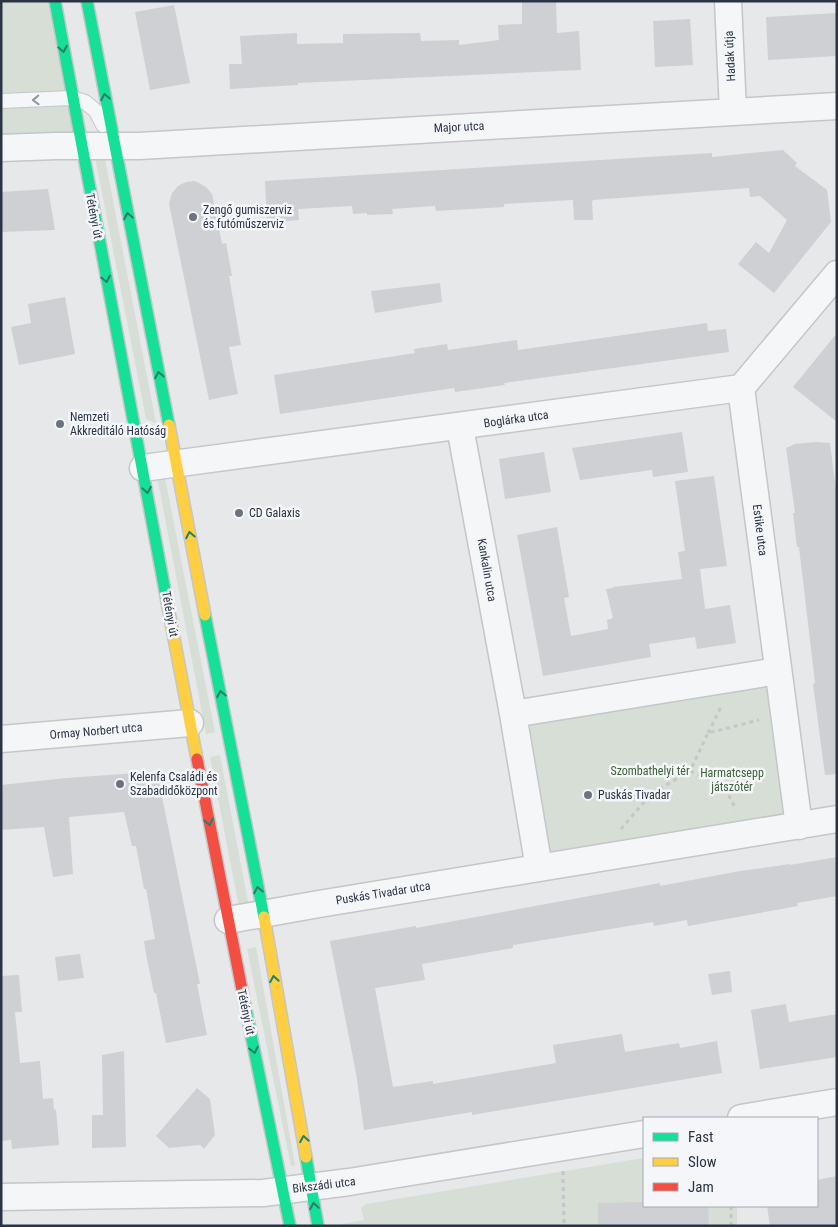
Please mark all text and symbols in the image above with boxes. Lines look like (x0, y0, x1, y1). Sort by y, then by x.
street label: Hadak útja (722, 30, 738, 82)
one-way arrow (58, 45, 68, 54)
one-way arrow (101, 93, 111, 102)
one-way arrow (32, 94, 40, 105)
street label: Major utca (433, 119, 485, 135)
street label: Tétényi út (83, 192, 105, 240)
place label: Zengő gumiszerviz és futóműszerviz (203, 203, 292, 231)
one-way arrow (123, 211, 134, 220)
marker: Zengő gumiszerviz és futóműszerviz (187, 211, 199, 223)
one-way arrow (101, 275, 111, 283)
one-way arrow (154, 371, 165, 380)
street label: Boglárka utca (483, 407, 550, 430)
place label: Nemzeti Akkreditáló Hatóság (70, 410, 166, 438)
marker: Nemzeti Akkreditáló Hatóság (54, 418, 66, 430)
one-way arrow (141, 486, 151, 495)
street label: Estike utca (750, 503, 770, 557)
place label: CD Galaxis (249, 506, 300, 520)
marker: CD Galaxis (233, 507, 245, 519)
one-way arrow (185, 530, 196, 539)
street label: Kankalin utca (475, 537, 499, 603)
street label: Tétényi út (159, 590, 181, 638)
one-way arrow (216, 690, 226, 699)
street label: Ormay Norbert utca (49, 720, 143, 742)
park label: Szombathelyi tér (610, 764, 690, 778)
park label: Harmatcsepp játszótér (700, 766, 764, 794)
place label: Kelenfa Családi és Szabadidőközpont (130, 770, 218, 798)
marker: Kelenfa Családi és Szabadidőközpont (114, 778, 126, 790)
place label: Puskás Tivadar (598, 788, 671, 802)
marker: Puskás Tivadar (582, 789, 594, 801)
one-way arrow (203, 818, 214, 826)
street label: Puskás Tivadar utca (335, 879, 432, 907)
one-way arrow (253, 885, 264, 894)
one-way arrow (270, 975, 280, 983)
street label: Tétényi út (234, 988, 258, 1036)
one-way arrow (248, 1046, 259, 1055)
legend (643, 1117, 818, 1207)
text: Fast (688, 1128, 713, 1146)
one-way arrow (299, 1134, 309, 1143)
text: Slow (688, 1153, 717, 1171)
street label: Bikszádi utca (292, 1174, 357, 1196)
text: Jam (688, 1178, 714, 1196)
one-way arrow (310, 1202, 320, 1211)

